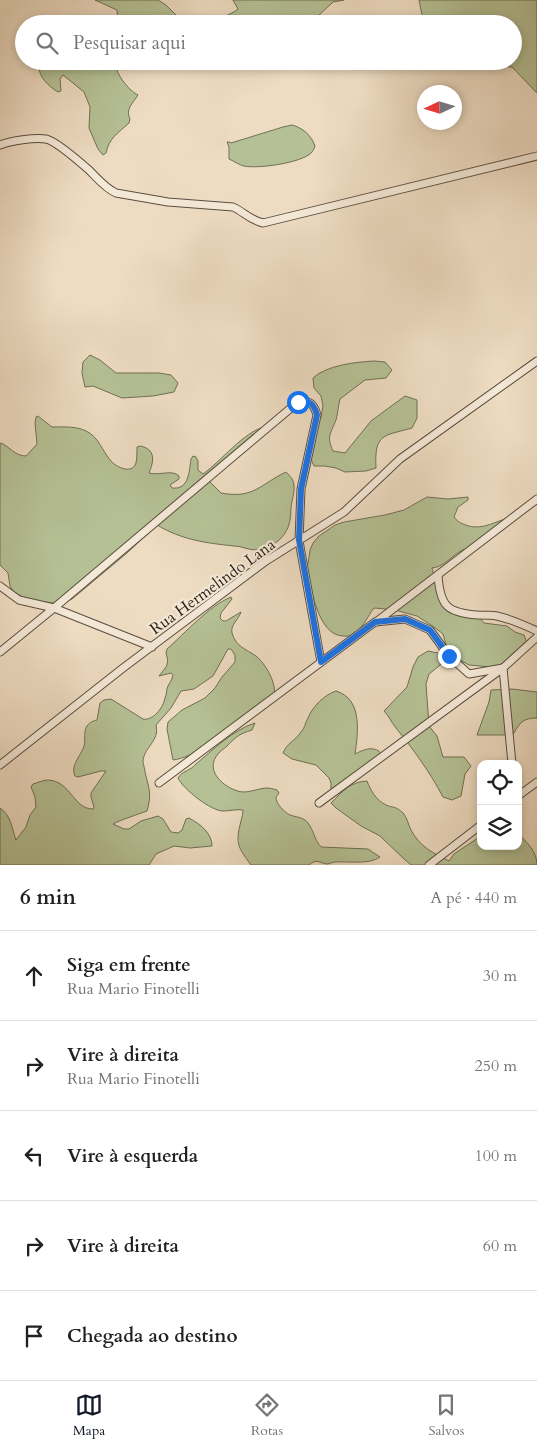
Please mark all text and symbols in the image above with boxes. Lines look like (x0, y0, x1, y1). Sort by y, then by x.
search box (15, 15, 522, 70)
icon: search (33, 29, 61, 57)
text: Pesquisar aqui (73, 30, 186, 56)
north arrow (417, 85, 462, 130)
route start (287, 391, 310, 414)
street label: Rua Hermelindo Lana (145, 534, 280, 640)
route end (438, 645, 461, 668)
map controls (477, 760, 522, 850)
button: locate (477, 760, 522, 805)
button: layers (477, 805, 522, 850)
text: 6 min (20, 883, 76, 912)
text: A pé · 440 m (430, 887, 517, 909)
text: Siga em frente (67, 952, 191, 978)
icon: ahead (20, 962, 48, 990)
text: 30 m (483, 965, 517, 987)
text: Rua Mario Finotelli (67, 978, 200, 1000)
text: Vire à direita (67, 1042, 179, 1068)
icon: right (20, 1052, 48, 1080)
text: 250 m (475, 1055, 517, 1077)
text: Rua Mario Finotelli (67, 1068, 200, 1090)
icon: left (20, 1142, 48, 1170)
text: Vire à esquerda (67, 1143, 198, 1169)
text: 100 m (475, 1145, 517, 1167)
icon: right (20, 1232, 48, 1260)
text: Vire à direita (67, 1233, 179, 1259)
text: 60 m (483, 1235, 517, 1257)
icon: arrive (20, 1322, 48, 1350)
text: Chegada ao destino (67, 1323, 238, 1349)
tab: Mapa (73, 1391, 105, 1440)
tab: Rotas (251, 1391, 283, 1440)
tab: Salvos (428, 1391, 464, 1440)

